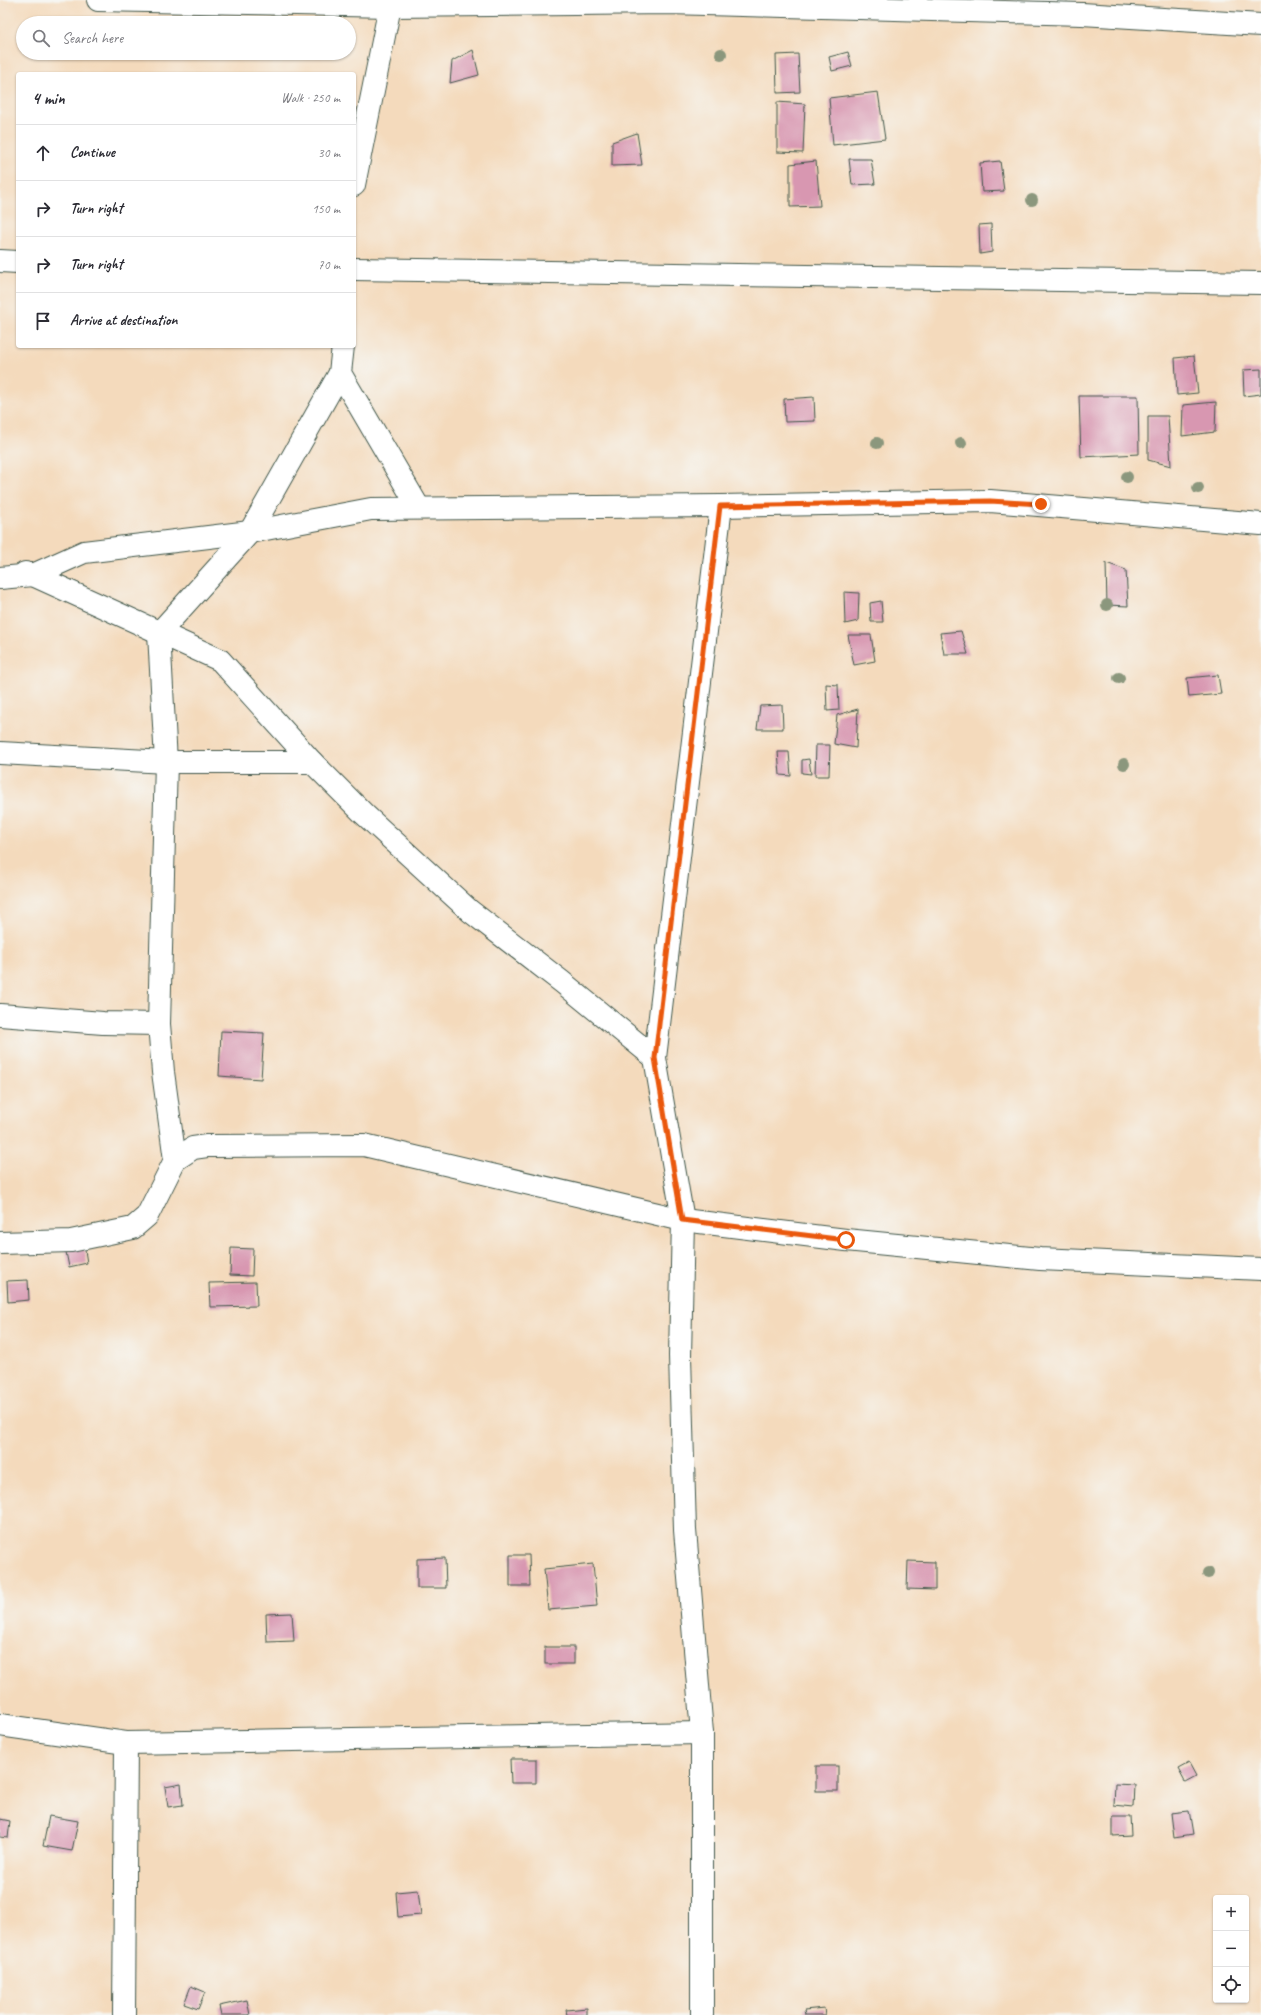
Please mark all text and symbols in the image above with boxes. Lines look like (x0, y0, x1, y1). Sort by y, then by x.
search box (16, 16, 356, 60)
icon: search (30, 27, 52, 49)
text: Search here (62, 29, 123, 48)
text: 4 min (32, 88, 65, 109)
text: Walk · 250 m (281, 90, 340, 106)
icon: ahead (32, 142, 54, 164)
text: Continue (70, 143, 115, 162)
text: 30 m (318, 145, 340, 161)
icon: right (32, 198, 54, 220)
text: Turn right (70, 199, 123, 218)
text: 150 m (312, 201, 340, 217)
icon: right (32, 254, 54, 276)
text: Turn right (70, 255, 123, 274)
text: 70 m (318, 257, 340, 273)
icon: arrive (32, 310, 54, 332)
text: Arrive at destination (70, 311, 177, 330)
route end (1032, 495, 1050, 513)
route start (837, 1231, 855, 1249)
map controls (1213, 1895, 1249, 2003)
button: + (1213, 1895, 1249, 1931)
button: − (1213, 1931, 1249, 1967)
button: locate (1213, 1967, 1249, 2003)

